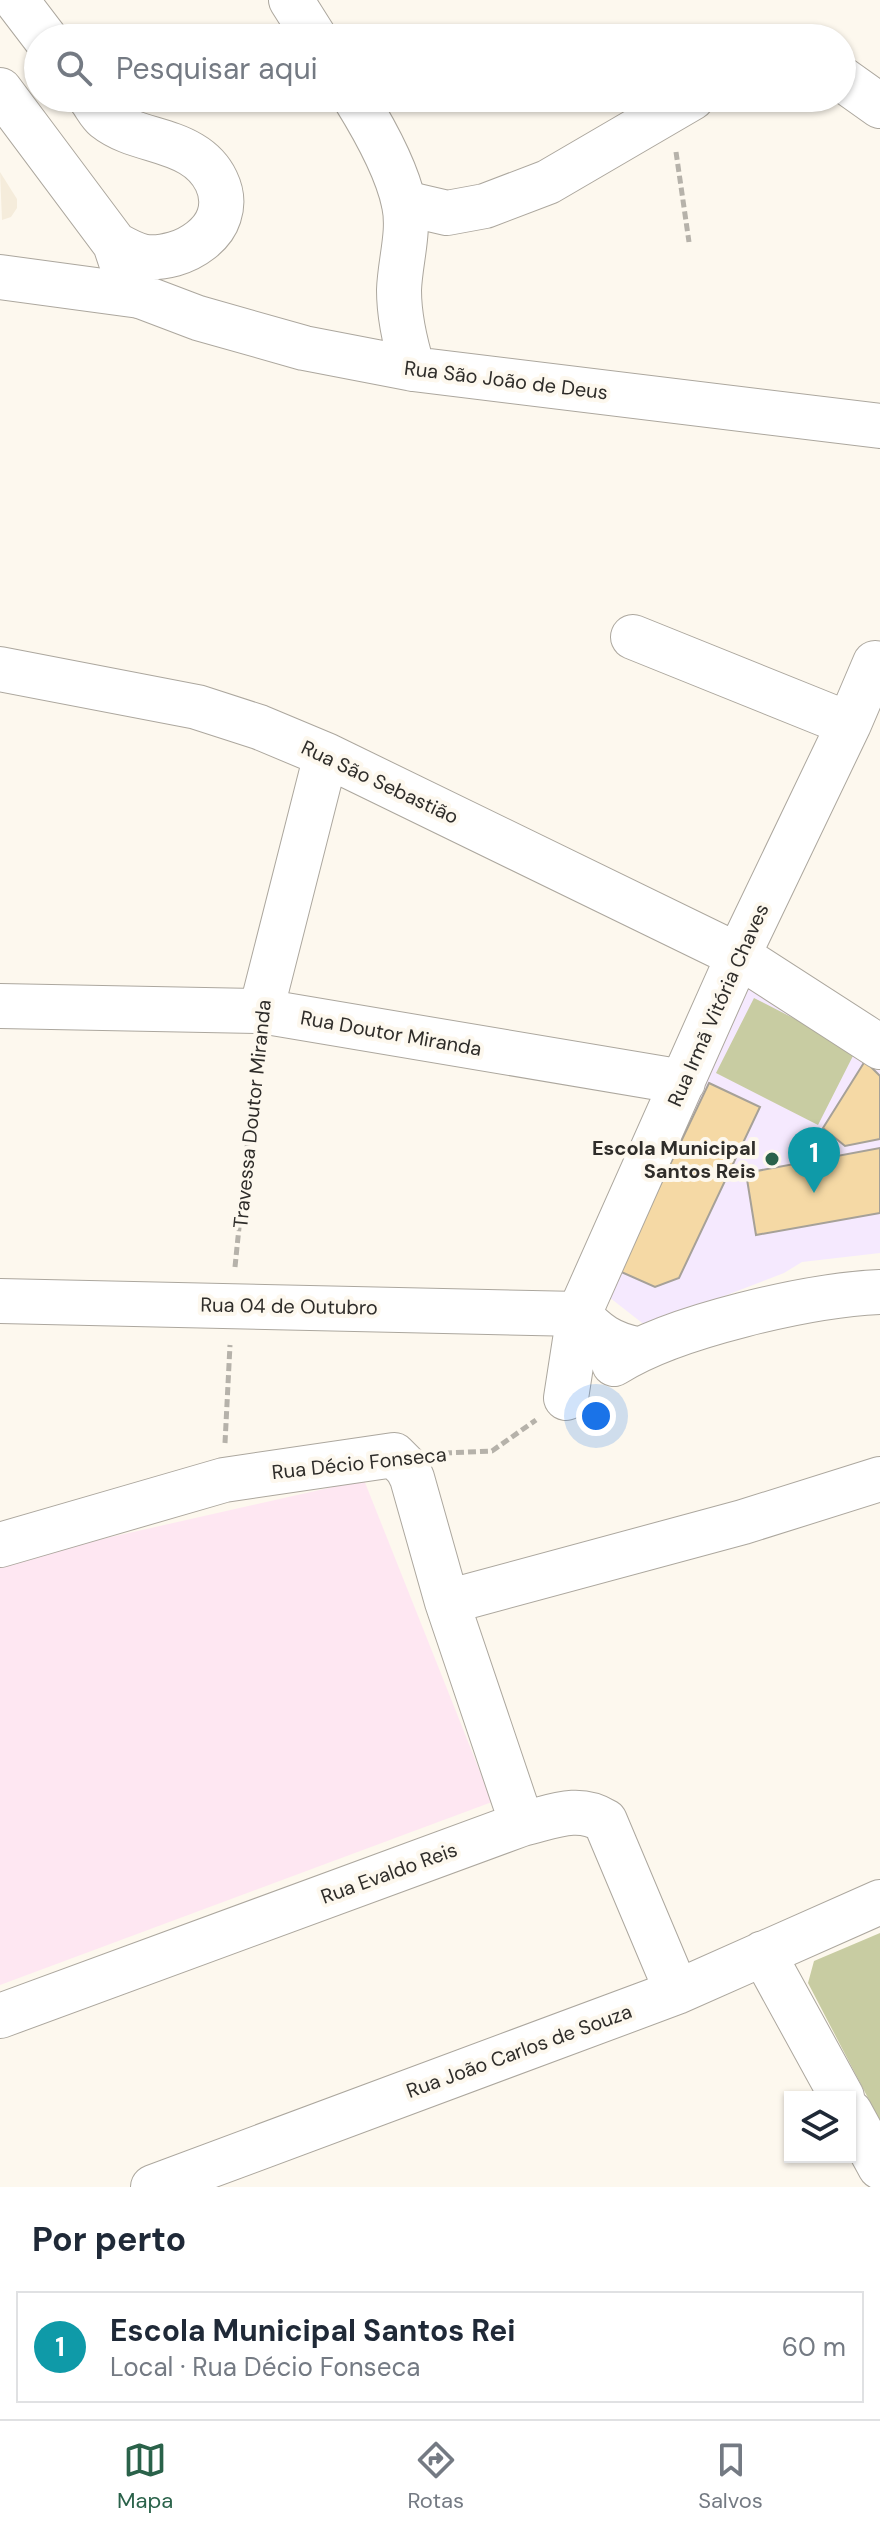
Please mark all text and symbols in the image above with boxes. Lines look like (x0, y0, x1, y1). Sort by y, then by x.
search box (24, 24, 856, 112)
icon: search (52, 46, 96, 90)
text: Pesquisar aqui (116, 49, 318, 88)
street label: Rua São João de Deus (403, 355, 609, 405)
street label: Rua São Sebastião (297, 734, 463, 830)
street label: Rua Irmã Vitória Chaves (662, 899, 774, 1111)
street label: Travessa Doutor Miranda (227, 998, 277, 1230)
street label: Rua Doutor Miranda (298, 1004, 484, 1062)
pin: 1 (788, 1127, 840, 1193)
place label: Escola Municipal Santos Reis (592, 1135, 756, 1184)
marker: Escola Municipal Santos Reis (763, 1150, 781, 1168)
street label: Rua 04 de Outubro (200, 1291, 378, 1321)
your location (576, 1396, 616, 1436)
street label: Rua Décio Fonseca (270, 1441, 448, 1485)
street label: Rua Evaldo Reis (317, 1836, 461, 1910)
street label: Rua João Carlos de Souza (403, 1998, 635, 2104)
map controls (784, 2091, 856, 2163)
button: layers (784, 2091, 856, 2163)
text: Por perto (32, 2217, 186, 2262)
text: Escola Municipal Santos Rei (110, 2311, 516, 2350)
text: 1 (55, 2330, 65, 2364)
text: 60 m (782, 2330, 846, 2364)
text: Local · Rua Décio Fonseca (110, 2350, 420, 2384)
tab: Mapa (117, 2438, 173, 2515)
tab: Rotas (407, 2438, 464, 2515)
tab: Salvos (698, 2438, 763, 2515)

